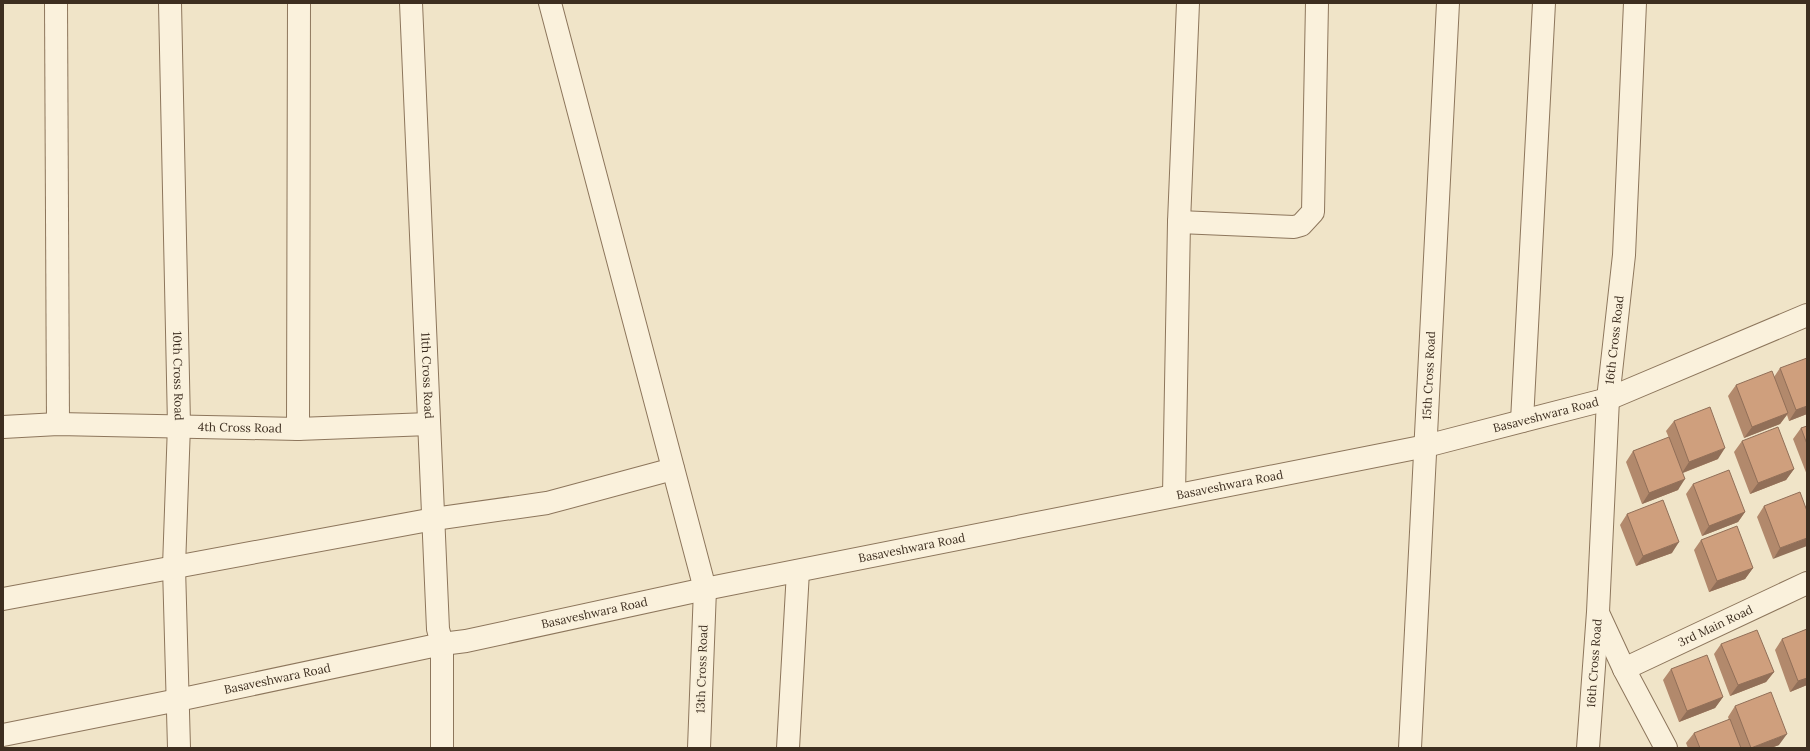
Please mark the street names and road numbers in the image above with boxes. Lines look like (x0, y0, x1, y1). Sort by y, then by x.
street label: 16th Cross Road (1602, 295, 1626, 385)
street label: 10th Cross Road (170, 331, 187, 421)
street label: 15th Cross Road (1419, 331, 1438, 420)
street label: 11th Cross Road (418, 332, 437, 419)
street label: Basaveshwara Road (1491, 394, 1600, 435)
street label: 4th Cross Road (198, 419, 282, 436)
street label: Basaveshwara Road (1175, 467, 1284, 502)
street label: Basaveshwara Road (857, 530, 966, 565)
street label: Basaveshwara Road (540, 594, 649, 631)
street label: 3rd Main Road (1675, 602, 1755, 650)
street label: 16th Cross Road (1583, 618, 1604, 708)
street label: 13th Cross Road (692, 624, 711, 714)
street label: Basaveshwara Road (223, 660, 332, 697)

